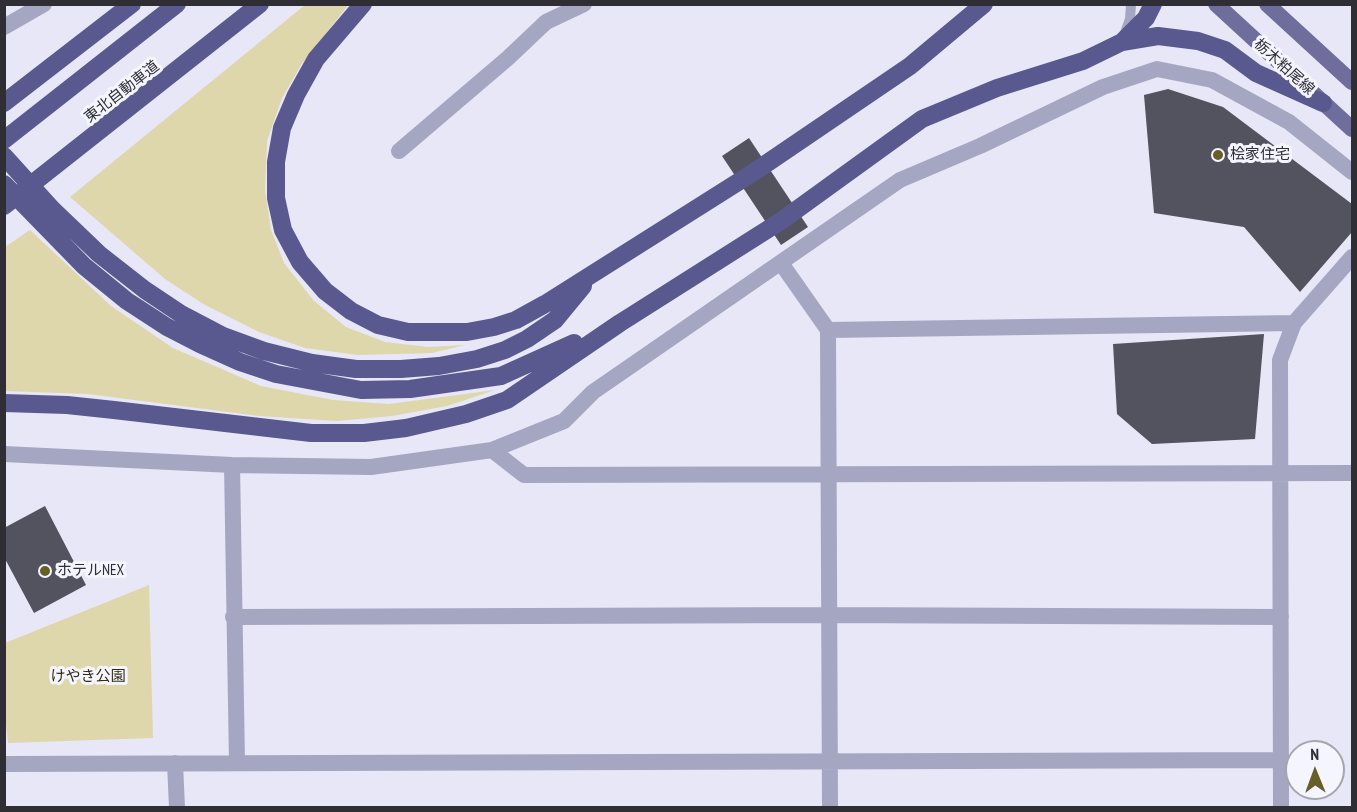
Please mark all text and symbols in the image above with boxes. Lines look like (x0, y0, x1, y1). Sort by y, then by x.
street label: 栃木粕尾線 (1250, 35, 1318, 99)
street label: 東北自動車道 (81, 57, 163, 127)
place label: 桧家住宅 (1230, 146, 1290, 164)
marker: 桧家住宅 (1211, 148, 1225, 162)
place label: ホテルNEX (57, 562, 124, 580)
marker: ホテルNEX (38, 564, 52, 578)
park label: けやき公園 (51, 668, 125, 686)
north arrow (1285, 740, 1345, 800)
text: N (1310, 744, 1319, 764)

